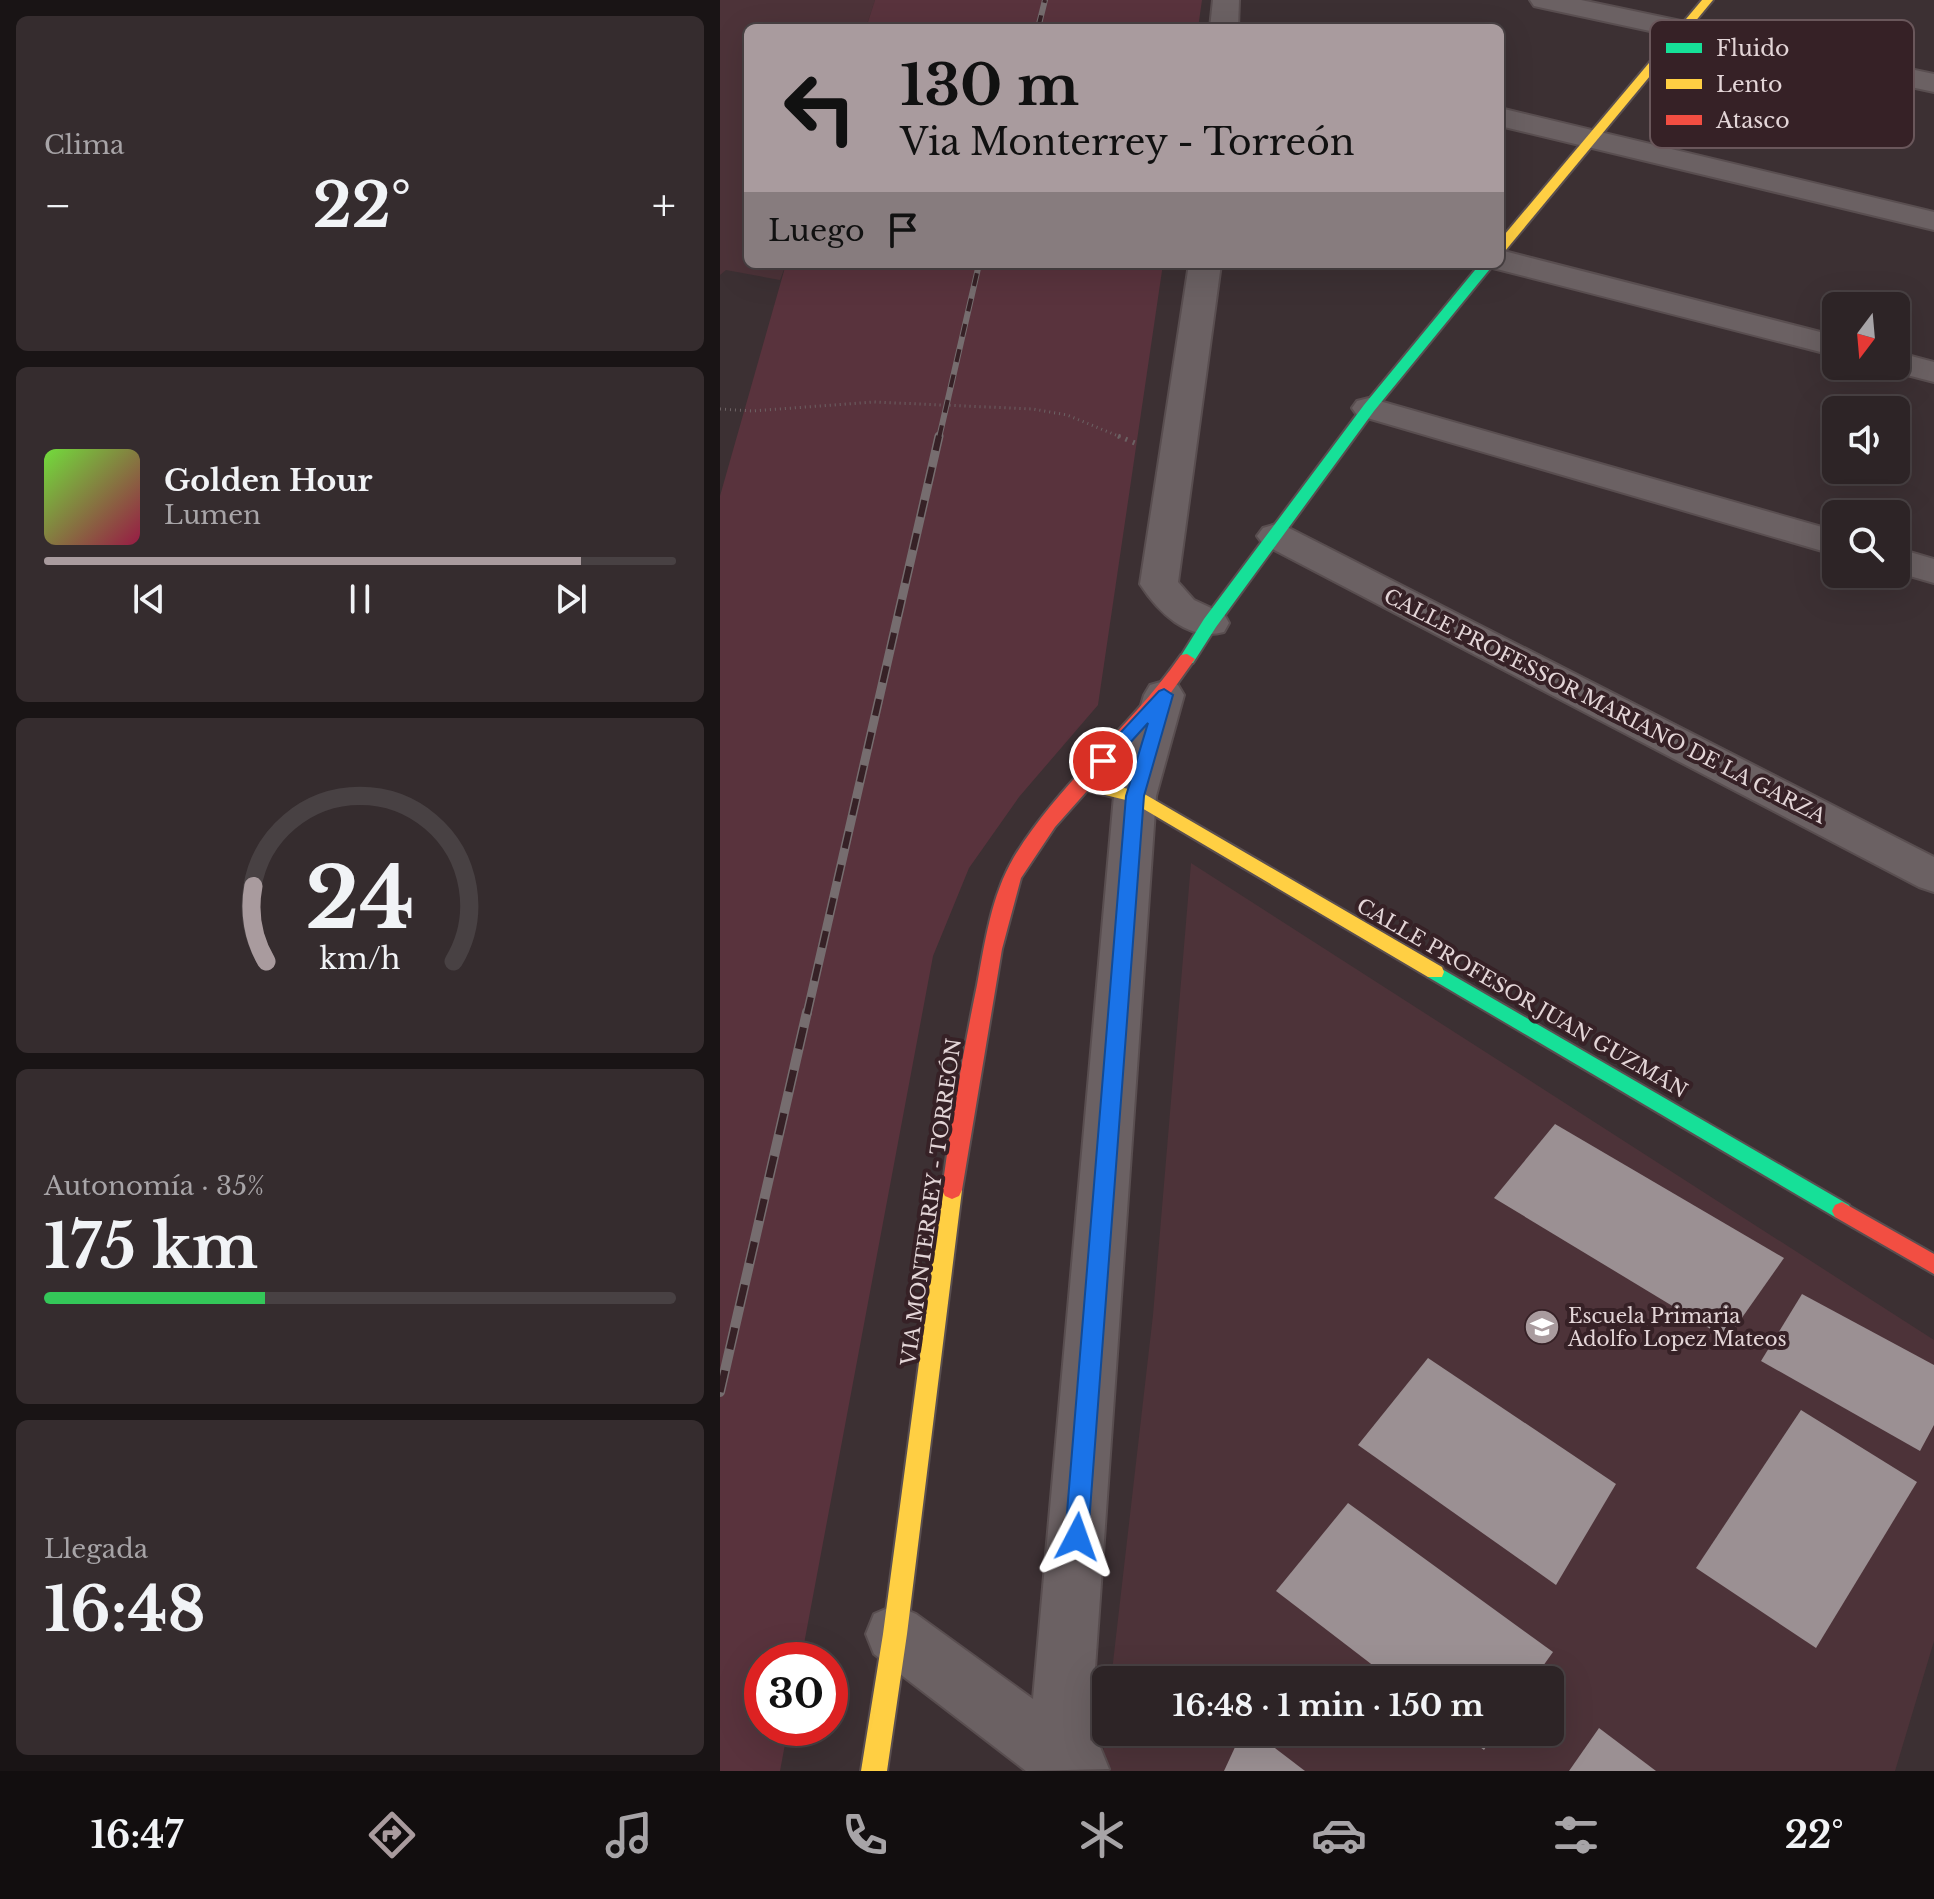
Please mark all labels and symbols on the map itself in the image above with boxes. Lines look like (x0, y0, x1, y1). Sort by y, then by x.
legend (1650, 20, 1914, 148)
text: Fluido (1716, 35, 1789, 62)
text: Lento (1716, 71, 1782, 98)
text: Atasco (1715, 107, 1790, 134)
north arrow (1822, 292, 1910, 380)
street label: CALLE PROFESSOR MARIANO DE LA GARZA (1380, 583, 1830, 829)
pin (1069, 727, 1137, 795)
street label: CALLE PROFESOR JUAN GUZMÁN (1352, 892, 1692, 1103)
street label: VIA MONTERREY - TORREÓN (895, 1037, 966, 1368)
place label: Escuela Primaria Adolfo Lopez Mateos (1567, 1304, 1787, 1351)
school or university icon: Escuela Primaria Adolfo Lopez Mateos (1523, 1308, 1561, 1346)
position arrow (1035, 1495, 1119, 1579)
speed limit sign: 30 (744, 1642, 848, 1746)

